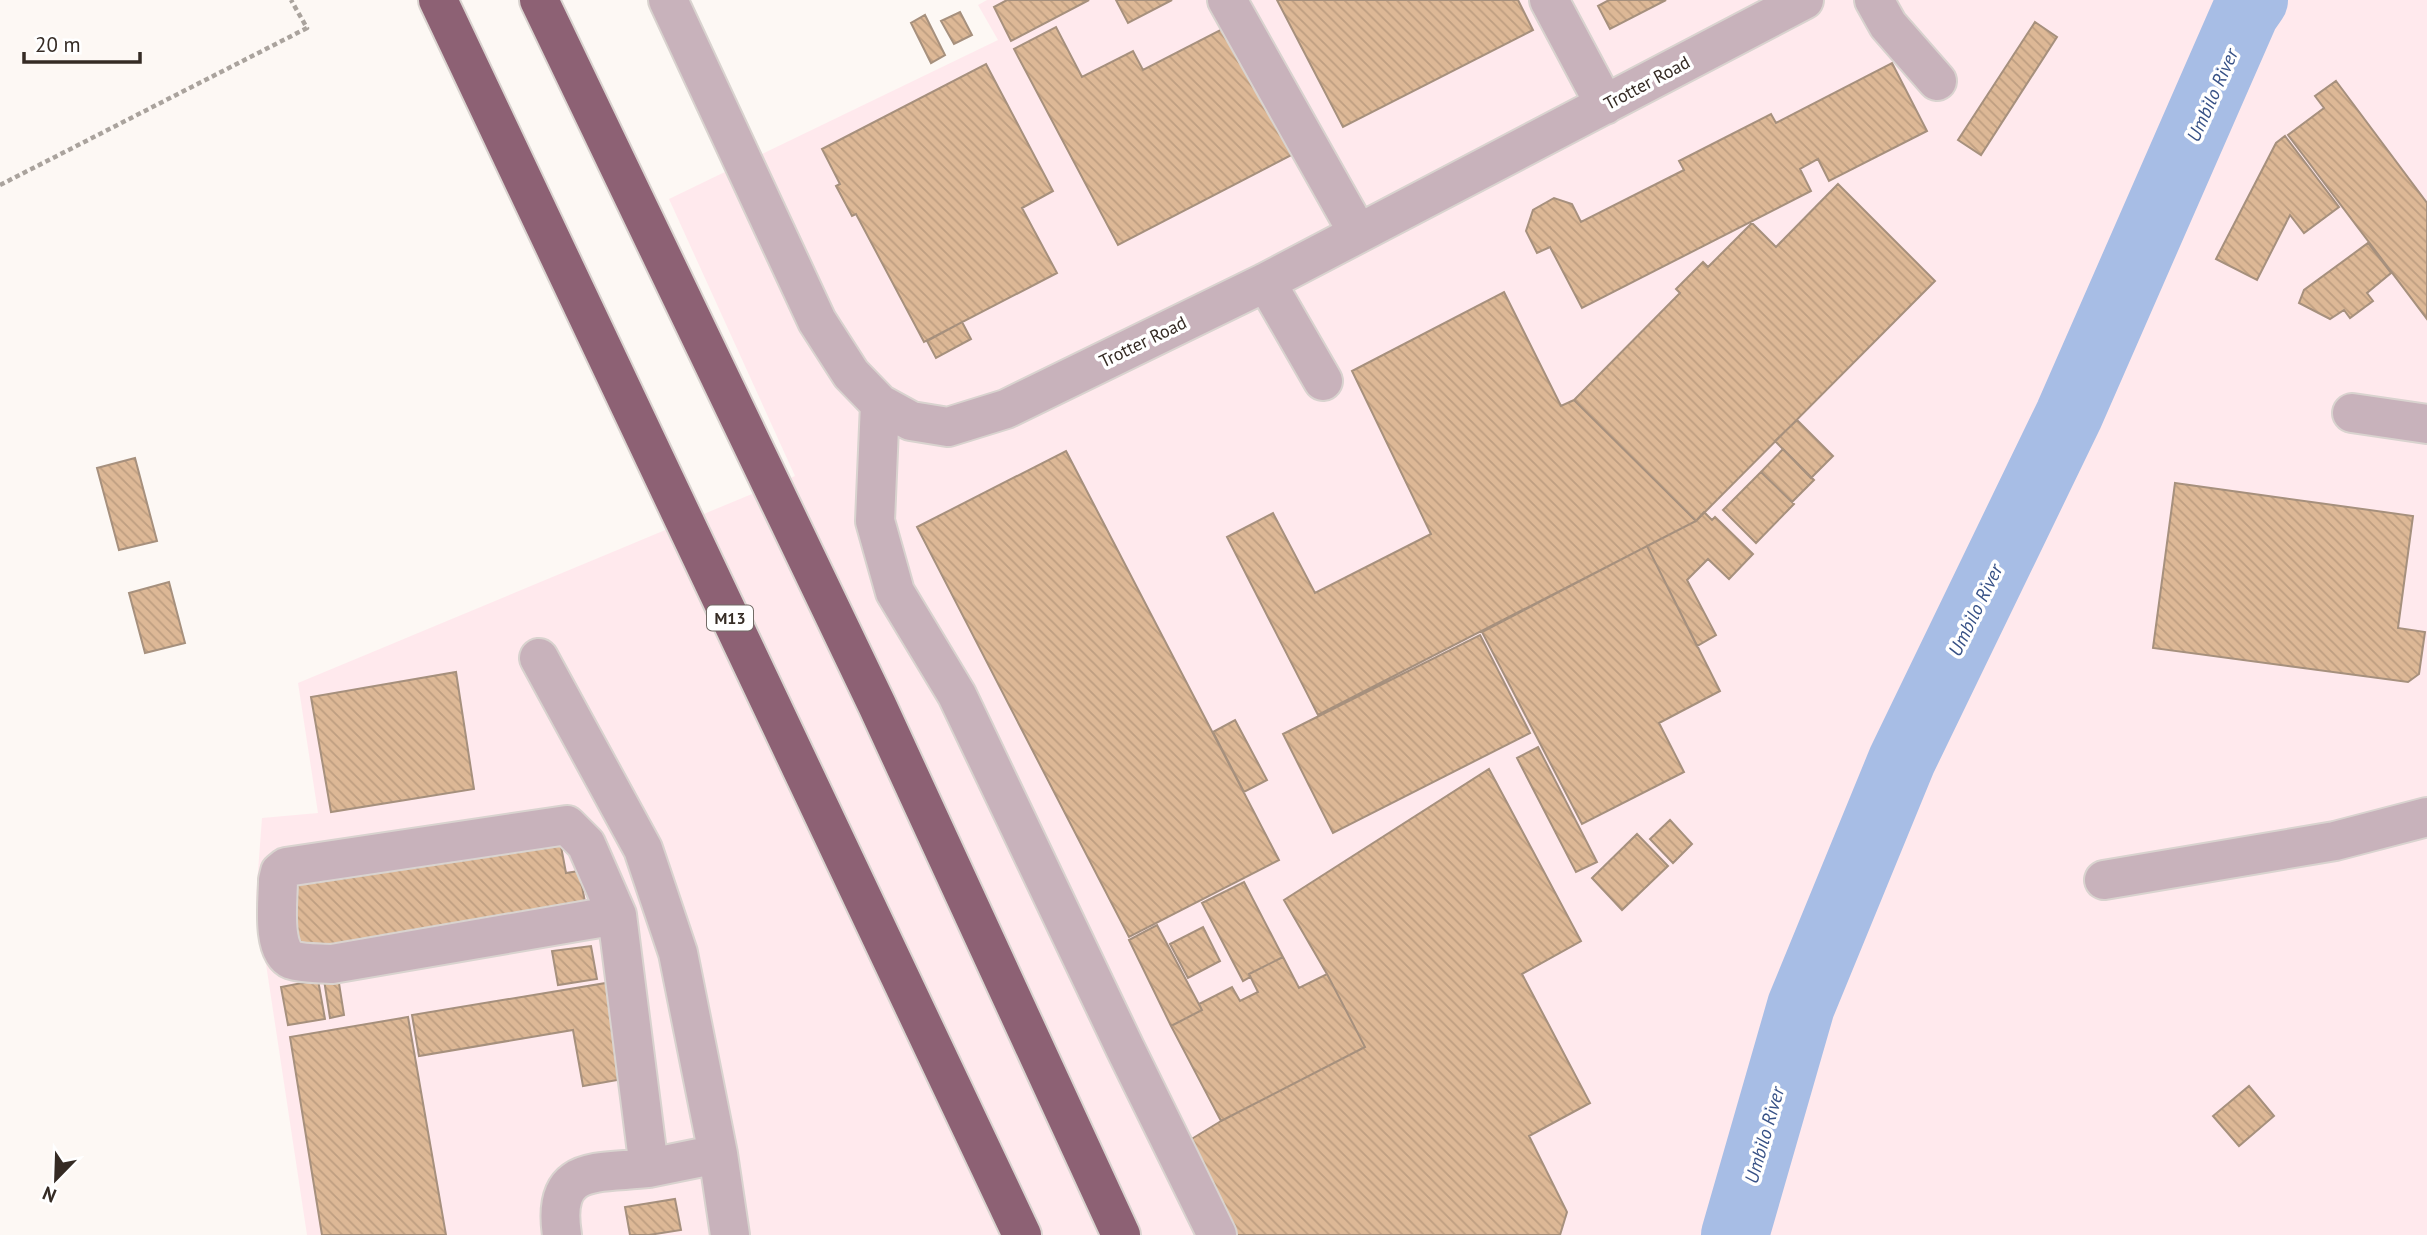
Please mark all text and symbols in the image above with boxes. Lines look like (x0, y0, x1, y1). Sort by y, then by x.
scale bar (24, 21, 140, 65)
text: 20 m (35, 31, 81, 58)
water label: Umbilo River (2181, 43, 2244, 145)
street label: Trotter Road (1600, 50, 1694, 115)
street label: Trotter Road (1095, 311, 1190, 373)
water label: Umbilo River (1942, 559, 2008, 660)
road number: M13 (707, 606, 753, 631)
water label: Umbilo River (1739, 1082, 1790, 1186)
north arrow (21, 1144, 91, 1214)
text: N (39, 1181, 60, 1208)

